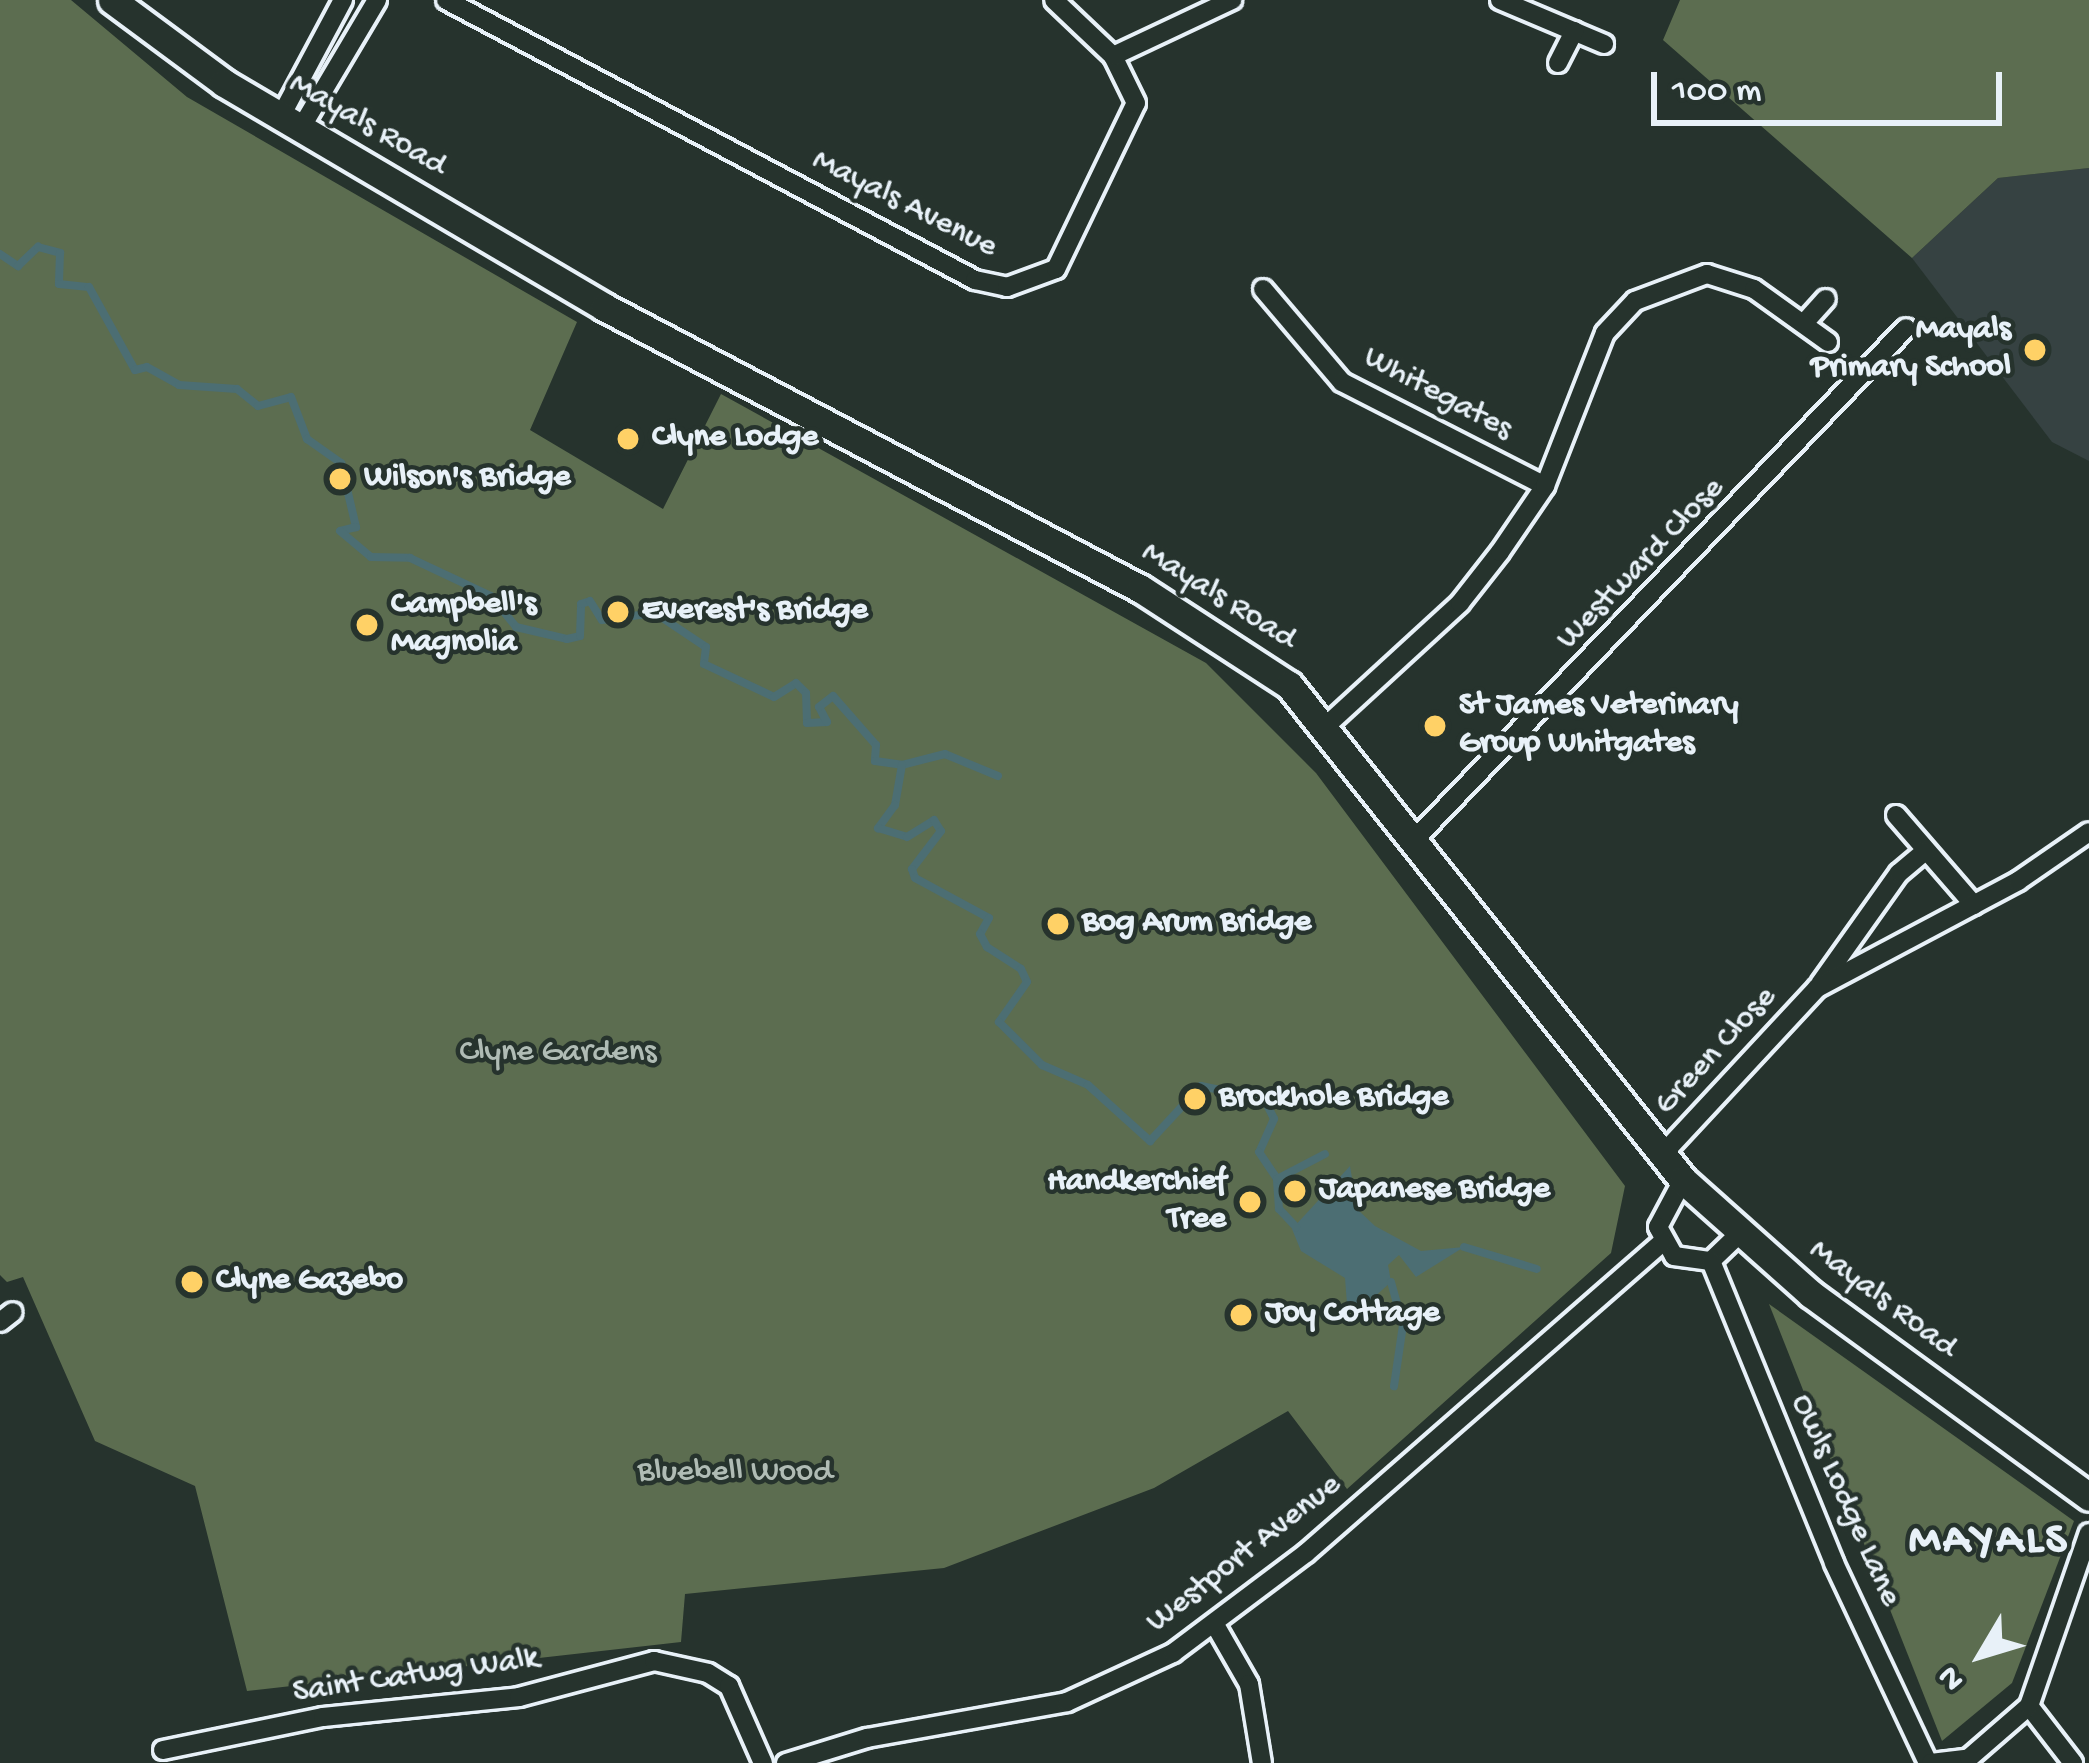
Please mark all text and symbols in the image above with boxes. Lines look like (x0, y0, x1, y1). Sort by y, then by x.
scale bar (1657, 48, 2008, 122)
street label: Mayals Road (281, 65, 453, 187)
text: 100 m (1672, 71, 1762, 114)
street label: Mayals Avenue (805, 141, 1003, 269)
place label: Mayals Primary School (1811, 311, 2011, 389)
marker: Mayals Primary School (2022, 337, 2048, 363)
street label: Whitegates (1356, 339, 1518, 451)
place label: Clyne Lodge (652, 419, 818, 459)
marker: Clyne Lodge (615, 426, 641, 452)
place label: Wilson's Bridge (364, 459, 571, 499)
marker: Wilson's Bridge (327, 466, 353, 492)
street label: Westward Close (1550, 470, 1734, 660)
street label: Mayals Road (1133, 534, 1303, 660)
place label: Campbell's Magnolia (391, 586, 536, 664)
place label: Everest's Bridge (642, 592, 868, 632)
marker: Everest's Bridge (605, 599, 631, 625)
marker: Campbell's Magnolia (354, 612, 380, 638)
place label: St James Veterinary Group Whitgates (1459, 687, 1738, 765)
marker: St James Veterinary Group Whitgates (1422, 713, 1448, 739)
place label: Bog Arum Bridge (1082, 904, 1311, 944)
marker: Bog Arum Bridge (1045, 911, 1071, 937)
street label: Green Close (1647, 979, 1787, 1125)
park label: Clyne Gardens (460, 1034, 656, 1074)
place label: Brockhole Bridge (1219, 1079, 1448, 1119)
marker: Brockhole Bridge (1182, 1086, 1208, 1112)
place label: Handkerchief Tree (1047, 1163, 1226, 1241)
place label: Japanese Bridge (1319, 1171, 1550, 1211)
marker: Japanese Bridge (1282, 1178, 1308, 1204)
marker: Handkerchief Tree (1237, 1189, 1263, 1215)
street label: Mayals Road (1800, 1232, 1964, 1368)
place label: Clyne Gazebo (216, 1262, 403, 1302)
marker: Clyne Gazebo (179, 1269, 205, 1295)
place label: Joy Cottage (1265, 1295, 1440, 1335)
marker: Joy Cottage (1228, 1302, 1254, 1328)
street label: Owls Lodge Lane (1780, 1389, 1908, 1613)
park label: Bluebell Wood (637, 1454, 833, 1494)
street label: Westport Avenue (1140, 1467, 1350, 1643)
district label: MAYALS (1909, 1515, 2069, 1569)
north arrow (1921, 1595, 2041, 1715)
street label: Saint Catwg Walk (290, 1640, 542, 1714)
text: N (1931, 1657, 1974, 1697)

